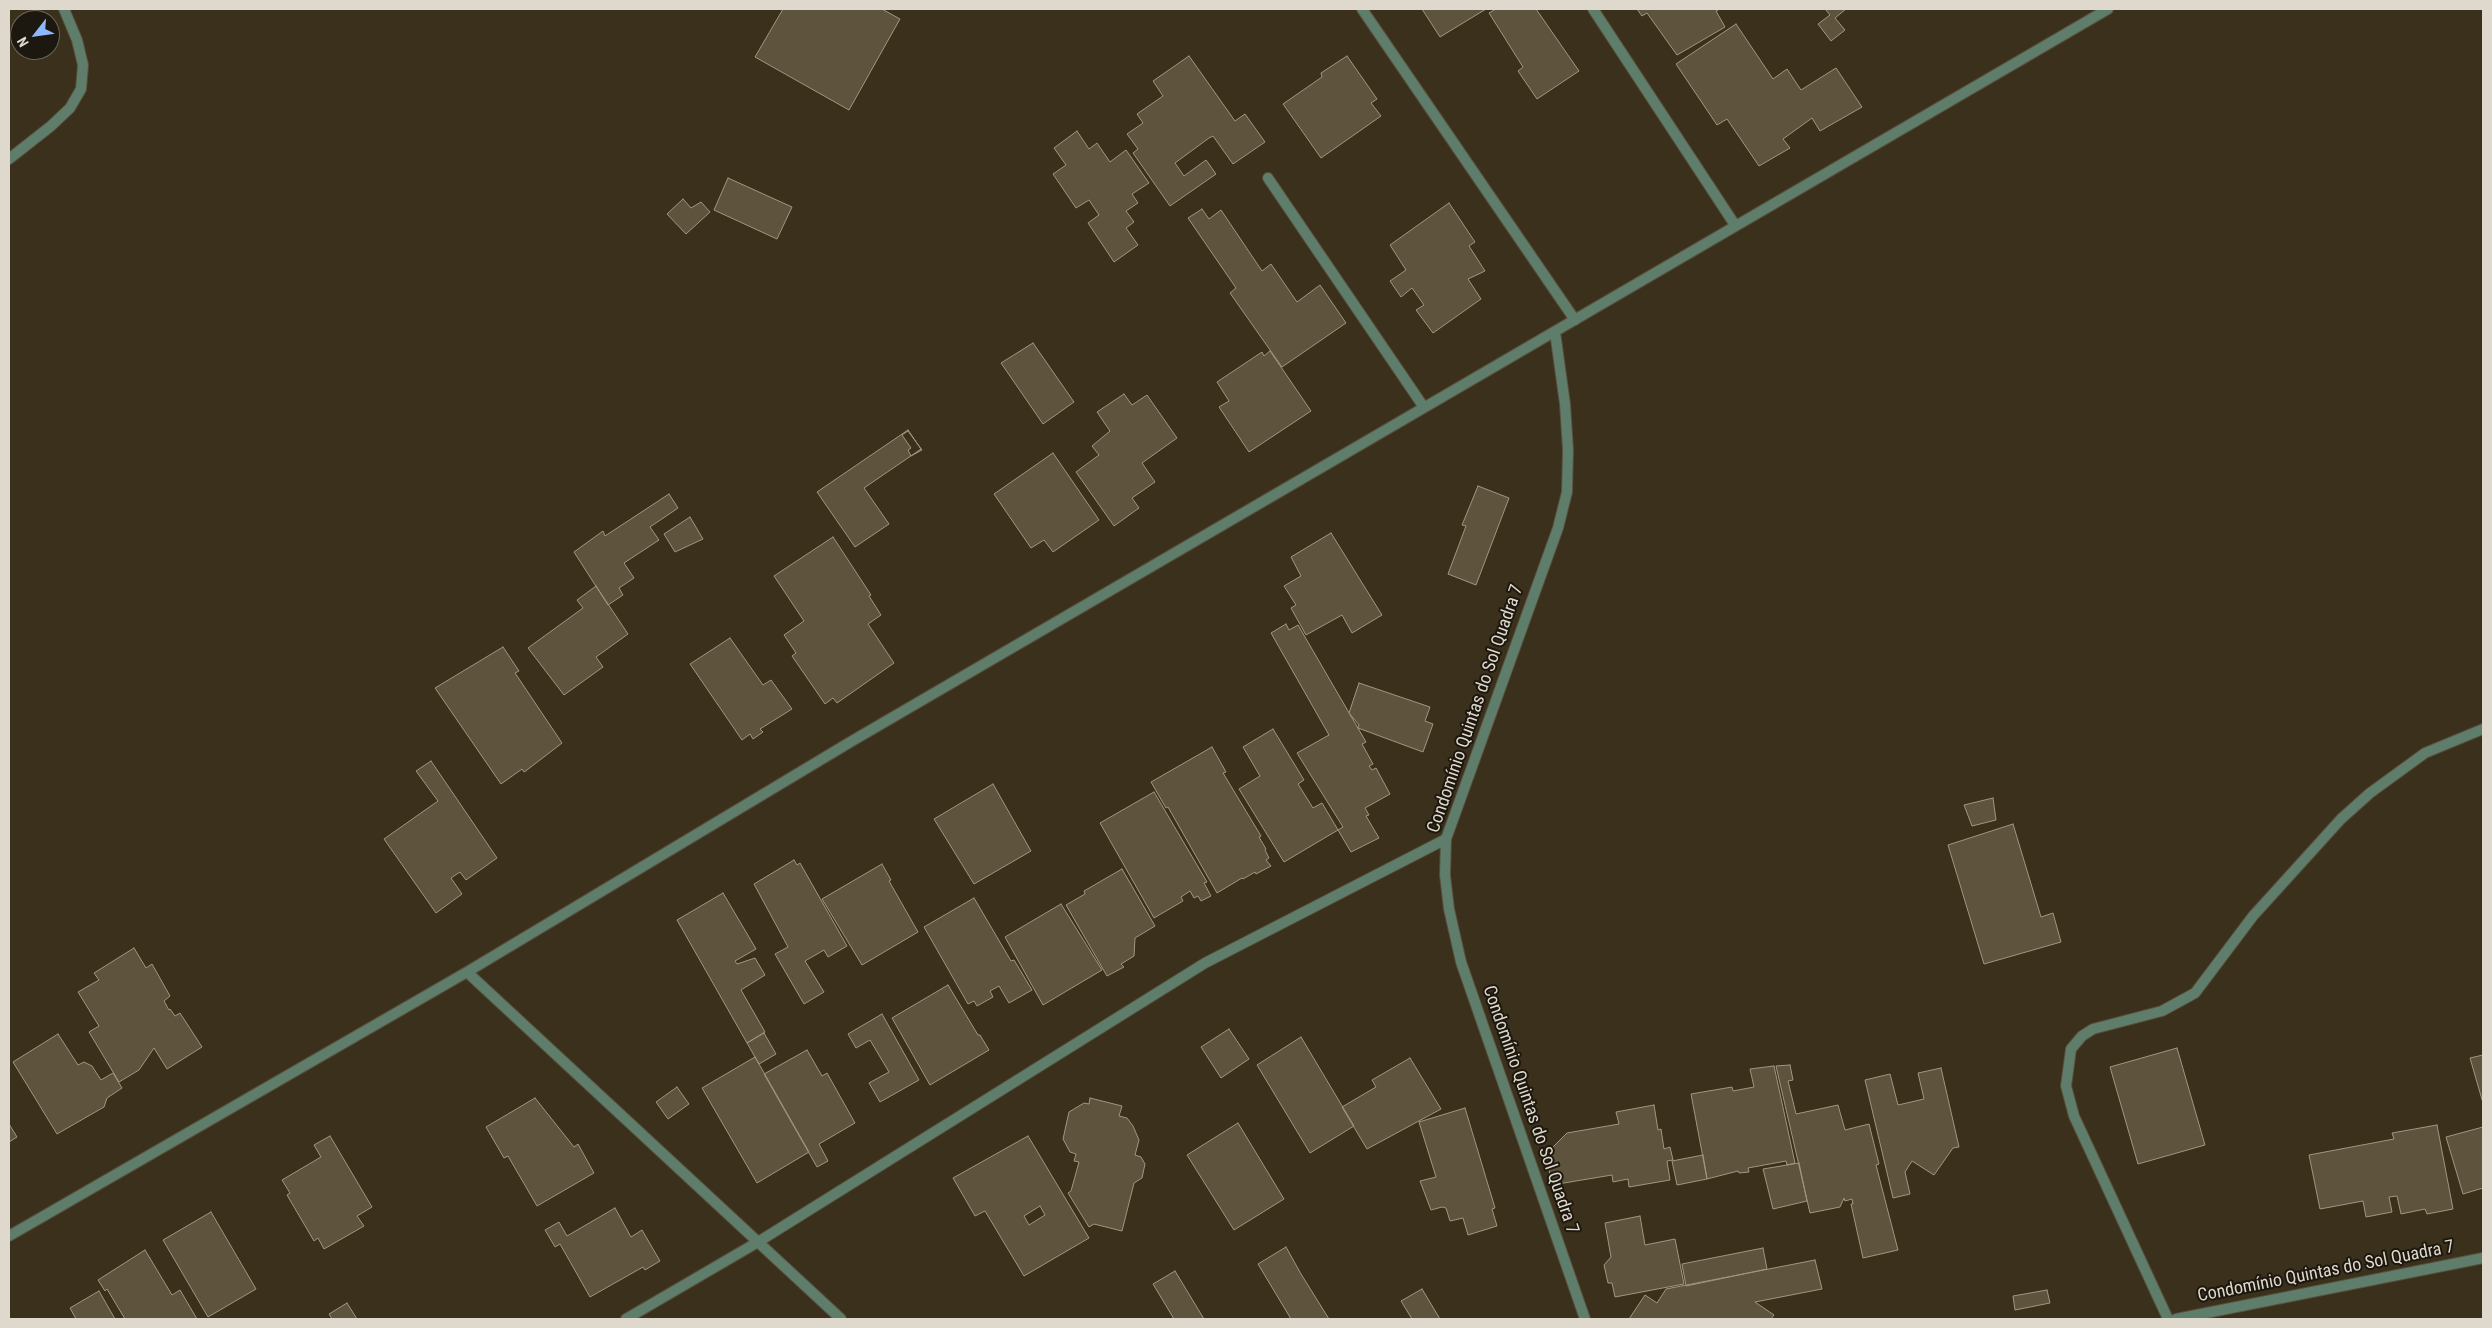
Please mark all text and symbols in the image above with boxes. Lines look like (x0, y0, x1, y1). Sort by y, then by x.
north arrow (10, 10, 60, 60)
text: N (14, 34, 32, 50)
street label: Condomínio Quintas do Sol Quadra 7 (1423, 582, 1529, 836)
street label: Condomínio Quintas do Sol Quadra 7 (1477, 983, 1583, 1237)
street label: Condomínio Quintas do Sol Quadra 7 (2196, 1237, 2456, 1307)

